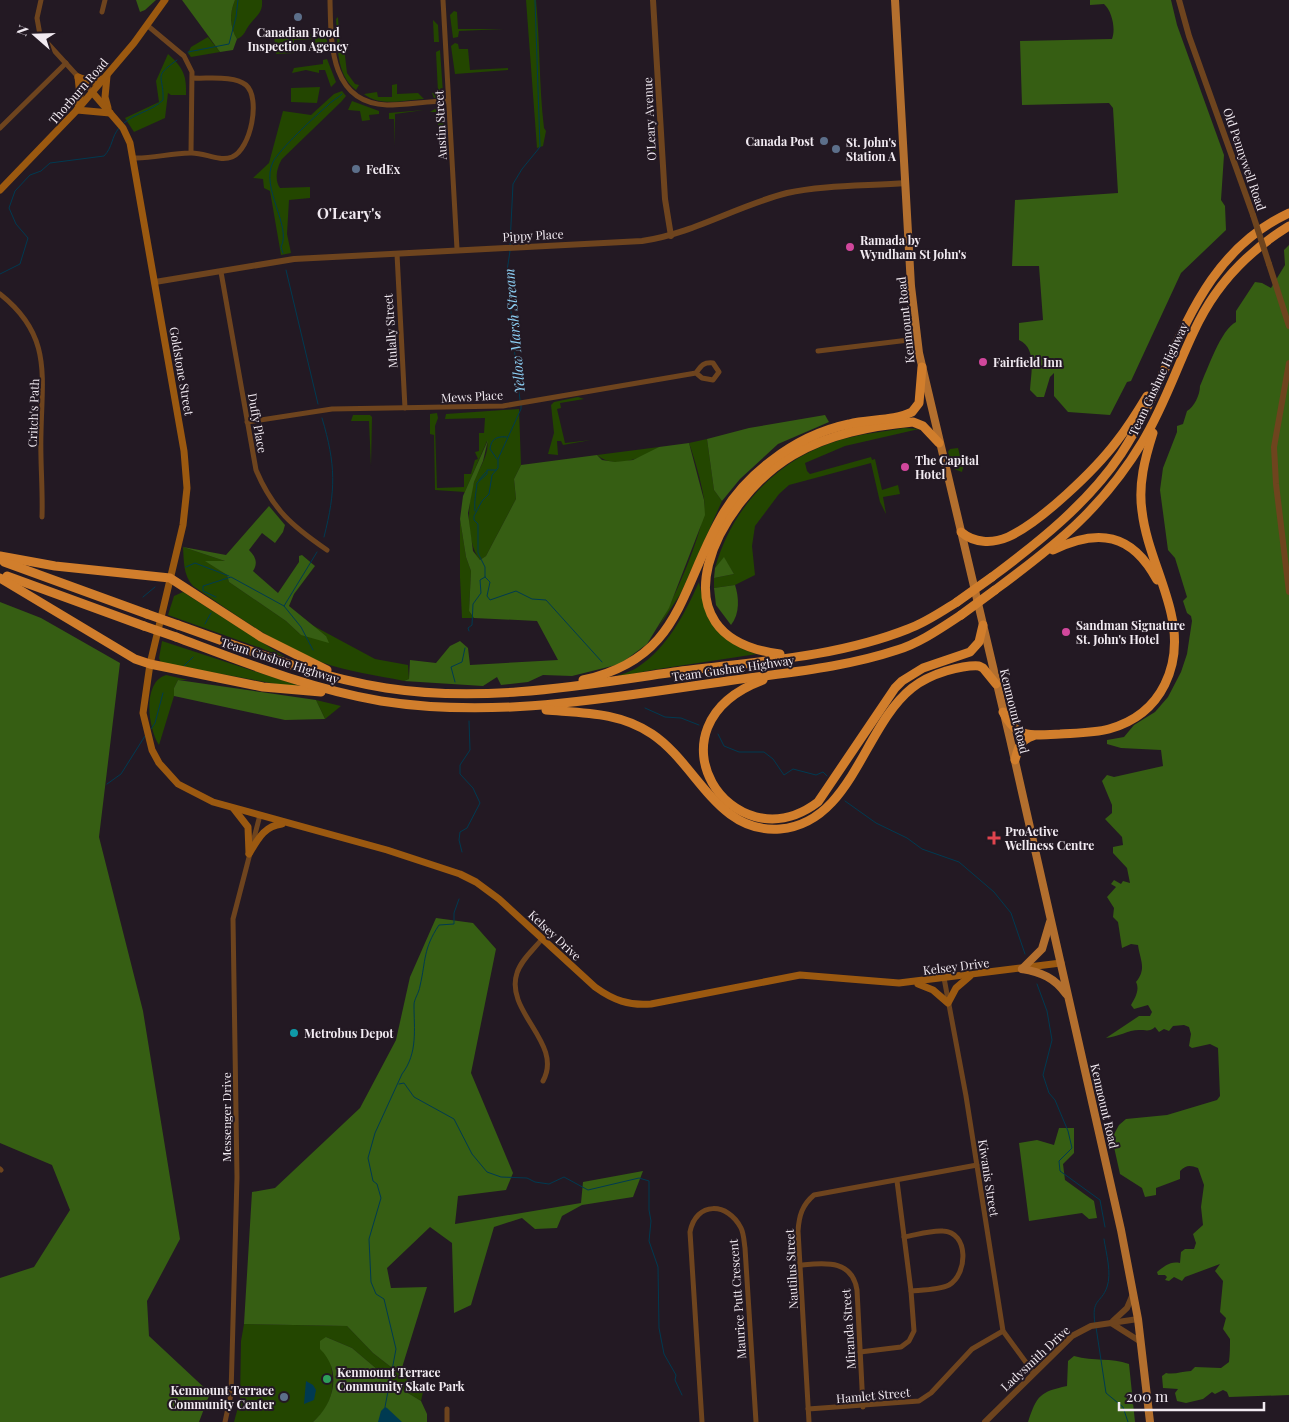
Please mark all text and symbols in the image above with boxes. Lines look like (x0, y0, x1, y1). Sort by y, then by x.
north arrow (10, 10, 60, 60)
marker: Canadian Food Inspection Agency (292, 11, 304, 23)
text: N (12, 22, 33, 38)
place label: Canadian Food Inspection Agency (247, 24, 349, 54)
street label: Thorburn Road (45, 55, 111, 127)
street label: O'Leary Avenue (639, 77, 659, 161)
street label: Austin Street (430, 89, 450, 161)
street label: Old Pennywell Road (1220, 106, 1270, 213)
place label: Canada Post (746, 133, 815, 149)
place label: St. John's Station A (846, 134, 897, 164)
marker: Canada Post (818, 135, 830, 147)
marker: St. John's Station A (830, 143, 842, 155)
place label: FedEx (366, 161, 401, 177)
marker: FedEx (350, 163, 362, 175)
district label: O'Leary's (317, 203, 381, 223)
street label: Pippy Place (502, 225, 564, 245)
place label: Ramada by Wyndham St John's (859, 232, 967, 262)
marker: Ramada by Wyndham St John's (844, 241, 856, 253)
water label: Yellow Marsh Stream (499, 267, 529, 395)
street label: Kenmount Road (893, 276, 917, 364)
street label: Mulally Street (379, 293, 401, 369)
street label: Team Gushue Highway (1125, 320, 1191, 438)
street label: Goldstone Street (166, 325, 198, 417)
place label: Fairfield Inn (993, 354, 1063, 370)
marker: Fairfield Inn (977, 356, 989, 368)
street label: Critch's Path (24, 378, 42, 448)
street label: Mews Place (441, 386, 503, 406)
street label: Duffy Place (245, 392, 271, 454)
place label: The Capital Hotel (915, 452, 979, 482)
marker: The Capital Hotel (899, 461, 911, 473)
place label: Sandman Signature St. John's Hotel (1076, 617, 1185, 647)
marker: Sandman Signature St. John's Hotel (1060, 626, 1072, 638)
street label: Team Gushue Highway (219, 633, 341, 687)
street label: Team Gushue Highway (671, 651, 795, 685)
street label: Kenmount Road (997, 667, 1033, 755)
place label: ProActive Wellness Centre (1004, 823, 1094, 853)
marker: ProActive Wellness Centre (987, 831, 1001, 845)
street label: Kelsey Drive (525, 906, 585, 964)
street label: Kelsey Drive (922, 954, 990, 978)
place label: Metrobus Depot (304, 1025, 394, 1041)
marker: Metrobus Depot (288, 1027, 300, 1039)
street label: Kenmount Road (1087, 1062, 1123, 1150)
street label: Messenger Drive (218, 1072, 234, 1162)
street label: Kiwanis Street (975, 1138, 1003, 1218)
street label: Nautilus Street (781, 1228, 801, 1309)
street label: Maurice Putt Crescent (725, 1238, 749, 1359)
street label: Miranda Street (837, 1288, 859, 1370)
street label: Ladysmith Drive (997, 1322, 1073, 1394)
place label: Kenmount Terrace Community Skate Park (337, 1364, 466, 1394)
marker: Kenmount Terrace Community Skate Park (321, 1373, 333, 1385)
scale bar (1119, 1380, 1264, 1412)
place label: Kenmount Terrace Community Center (168, 1382, 274, 1412)
street label: Hamlet Street (835, 1384, 911, 1406)
text: 200 m (1126, 1386, 1169, 1406)
marker: Kenmount Terrace Community Center (278, 1391, 290, 1403)

